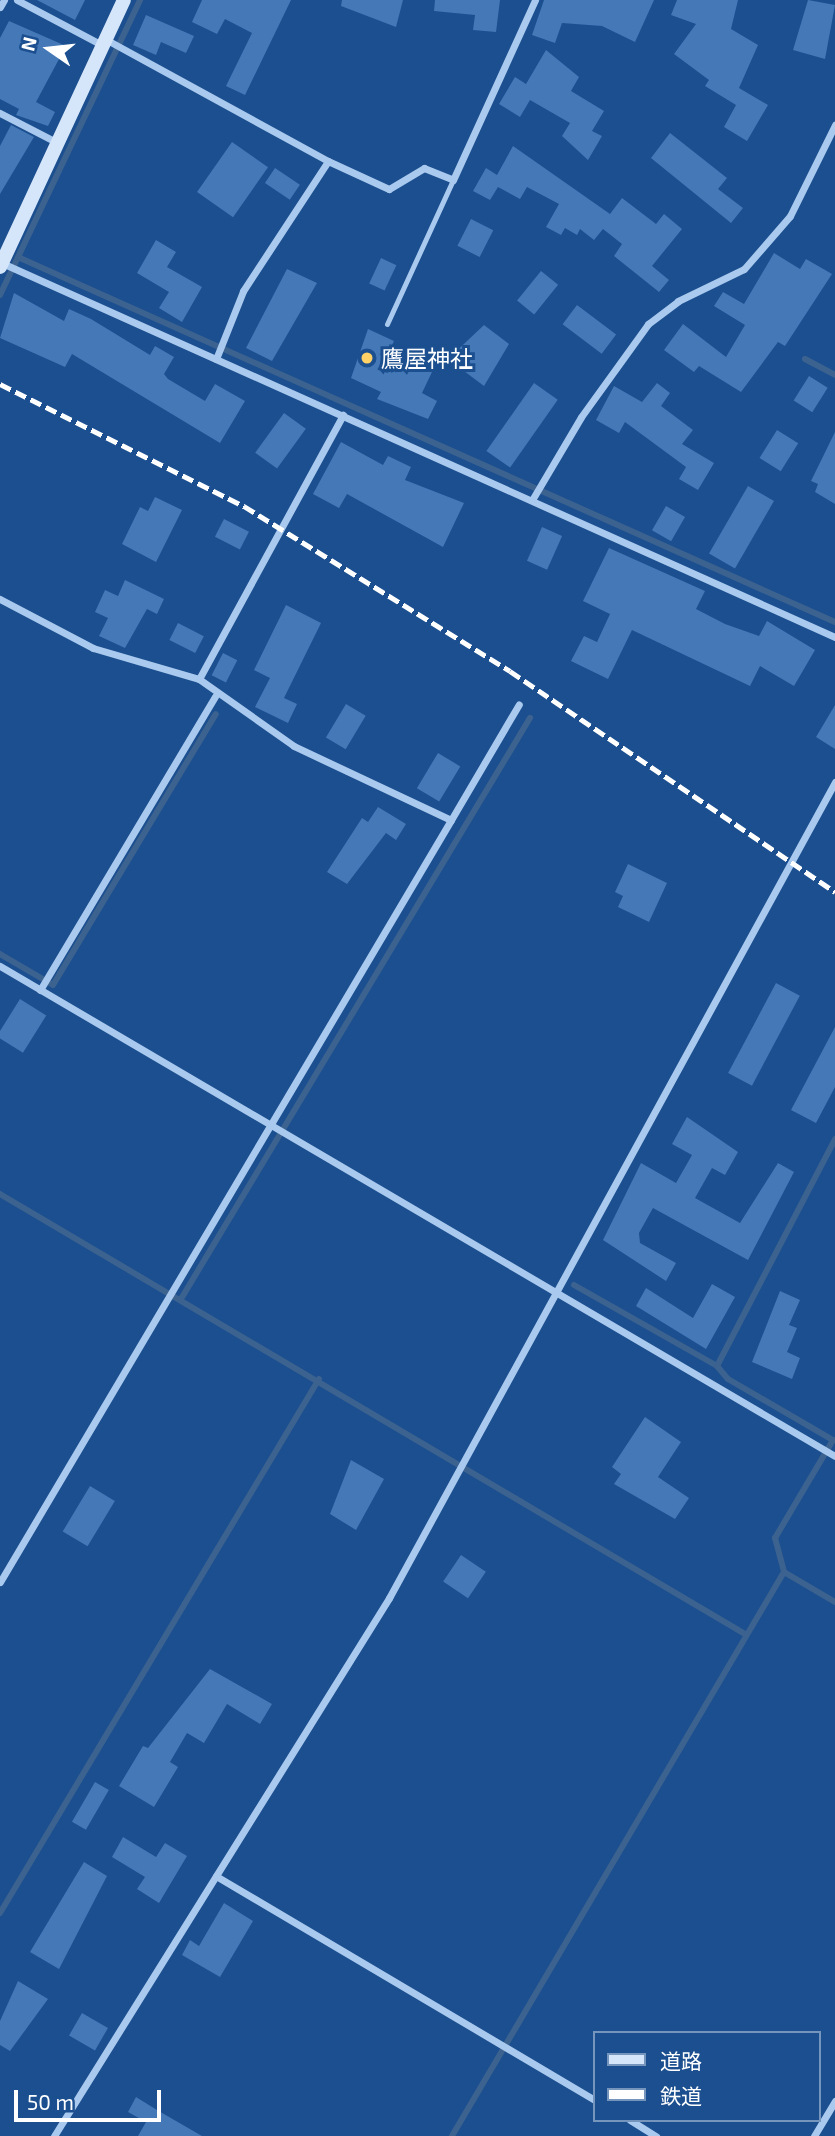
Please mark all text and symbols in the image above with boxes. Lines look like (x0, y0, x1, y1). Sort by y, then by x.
north arrow (14, 14, 84, 84)
text: N (15, 34, 41, 53)
place label: 鷹屋神社 (381, 344, 473, 372)
marker: 鷹屋神社 (359, 350, 375, 366)
legend (594, 2031, 821, 2122)
text: 道路 (660, 2048, 702, 2073)
scale bar (18, 2076, 164, 2120)
text: 鉄道 (660, 2083, 702, 2108)
text: 50 m (27, 2089, 74, 2114)

